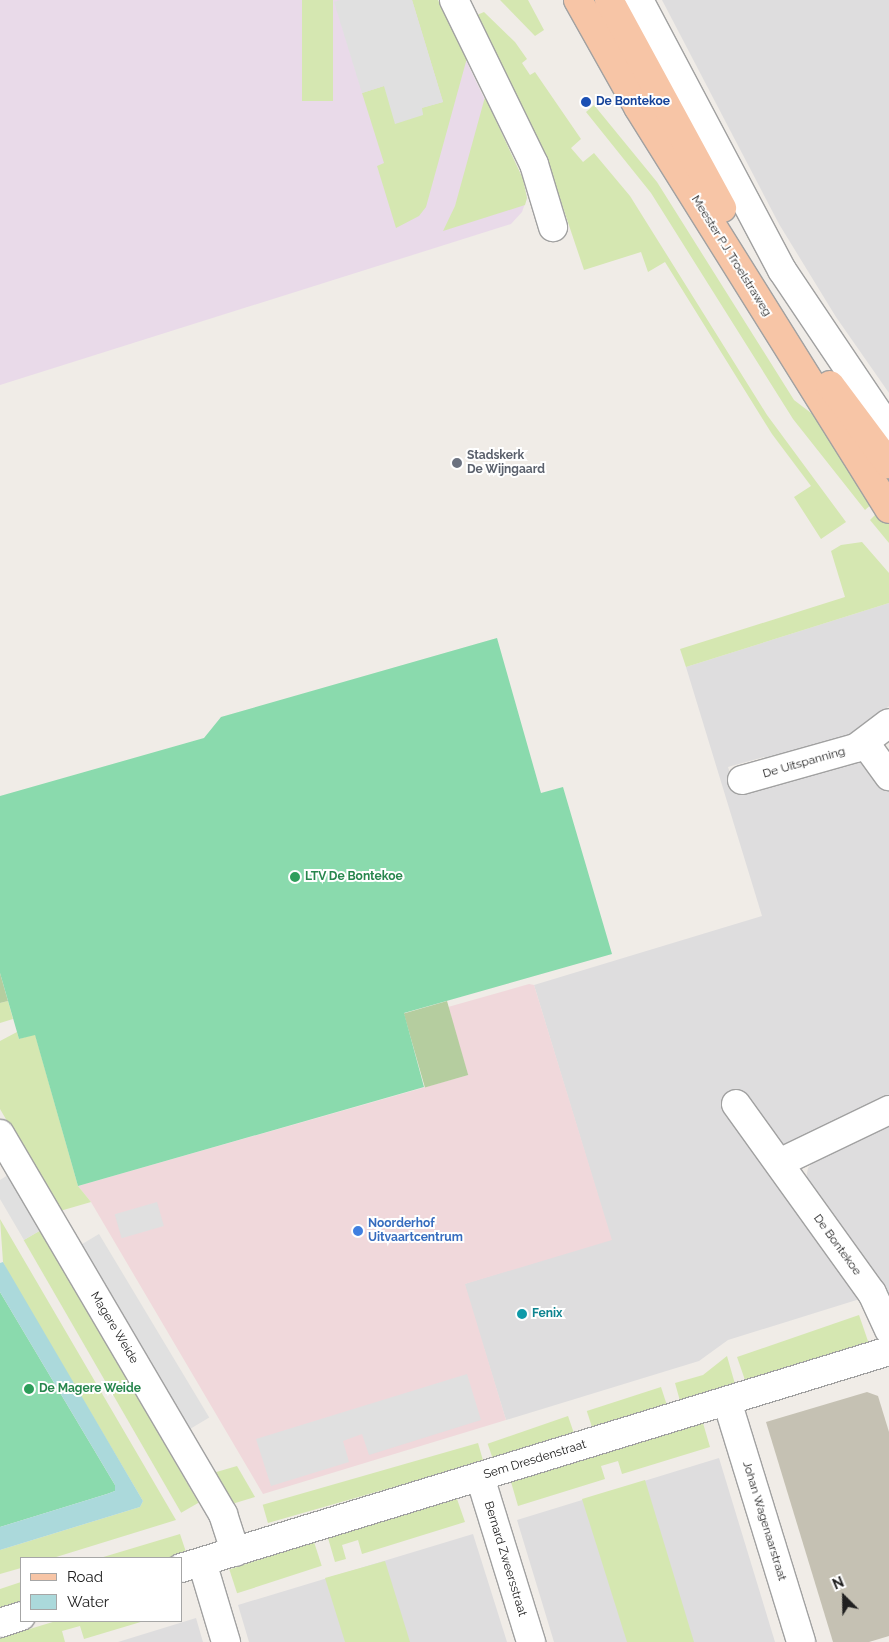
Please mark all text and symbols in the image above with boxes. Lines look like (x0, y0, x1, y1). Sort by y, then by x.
place label: De Bontekoe (596, 95, 670, 109)
marker: De Bontekoe (580, 96, 592, 108)
street label: Meester P.J. Troelstraweg (688, 193, 774, 319)
place label: Stadskerk De Wijngaard (467, 449, 545, 477)
marker: Stadskerk De Wijngaard (451, 457, 463, 469)
street label: De Uitspanning (761, 744, 847, 782)
place label: LTV De Bontekoe (305, 870, 403, 884)
marker: LTV De Bontekoe (289, 871, 301, 883)
street label: De Bontekoe (810, 1212, 864, 1278)
place label: Noorderhof Uitvaartcentrum (368, 1217, 463, 1245)
marker: Noorderhof Uitvaartcentrum (352, 1225, 364, 1237)
street label: Magere Weide (87, 1289, 141, 1367)
place label: Fenix (532, 1307, 562, 1321)
marker: Fenix (516, 1308, 528, 1320)
place label: De Magere Weide (39, 1382, 141, 1396)
marker: De Magere Weide (23, 1383, 35, 1395)
street label: Sem Dresdenstraat (482, 1438, 588, 1482)
street label: Johan Wagenaarstraat (739, 1459, 789, 1583)
street label: Bernard Zweersstraat (481, 1500, 529, 1618)
legend (20, 1557, 182, 1622)
text: Road (67, 1568, 103, 1586)
north arrow (819, 1572, 869, 1622)
text: N (830, 1574, 846, 1593)
text: Water (67, 1593, 109, 1611)

